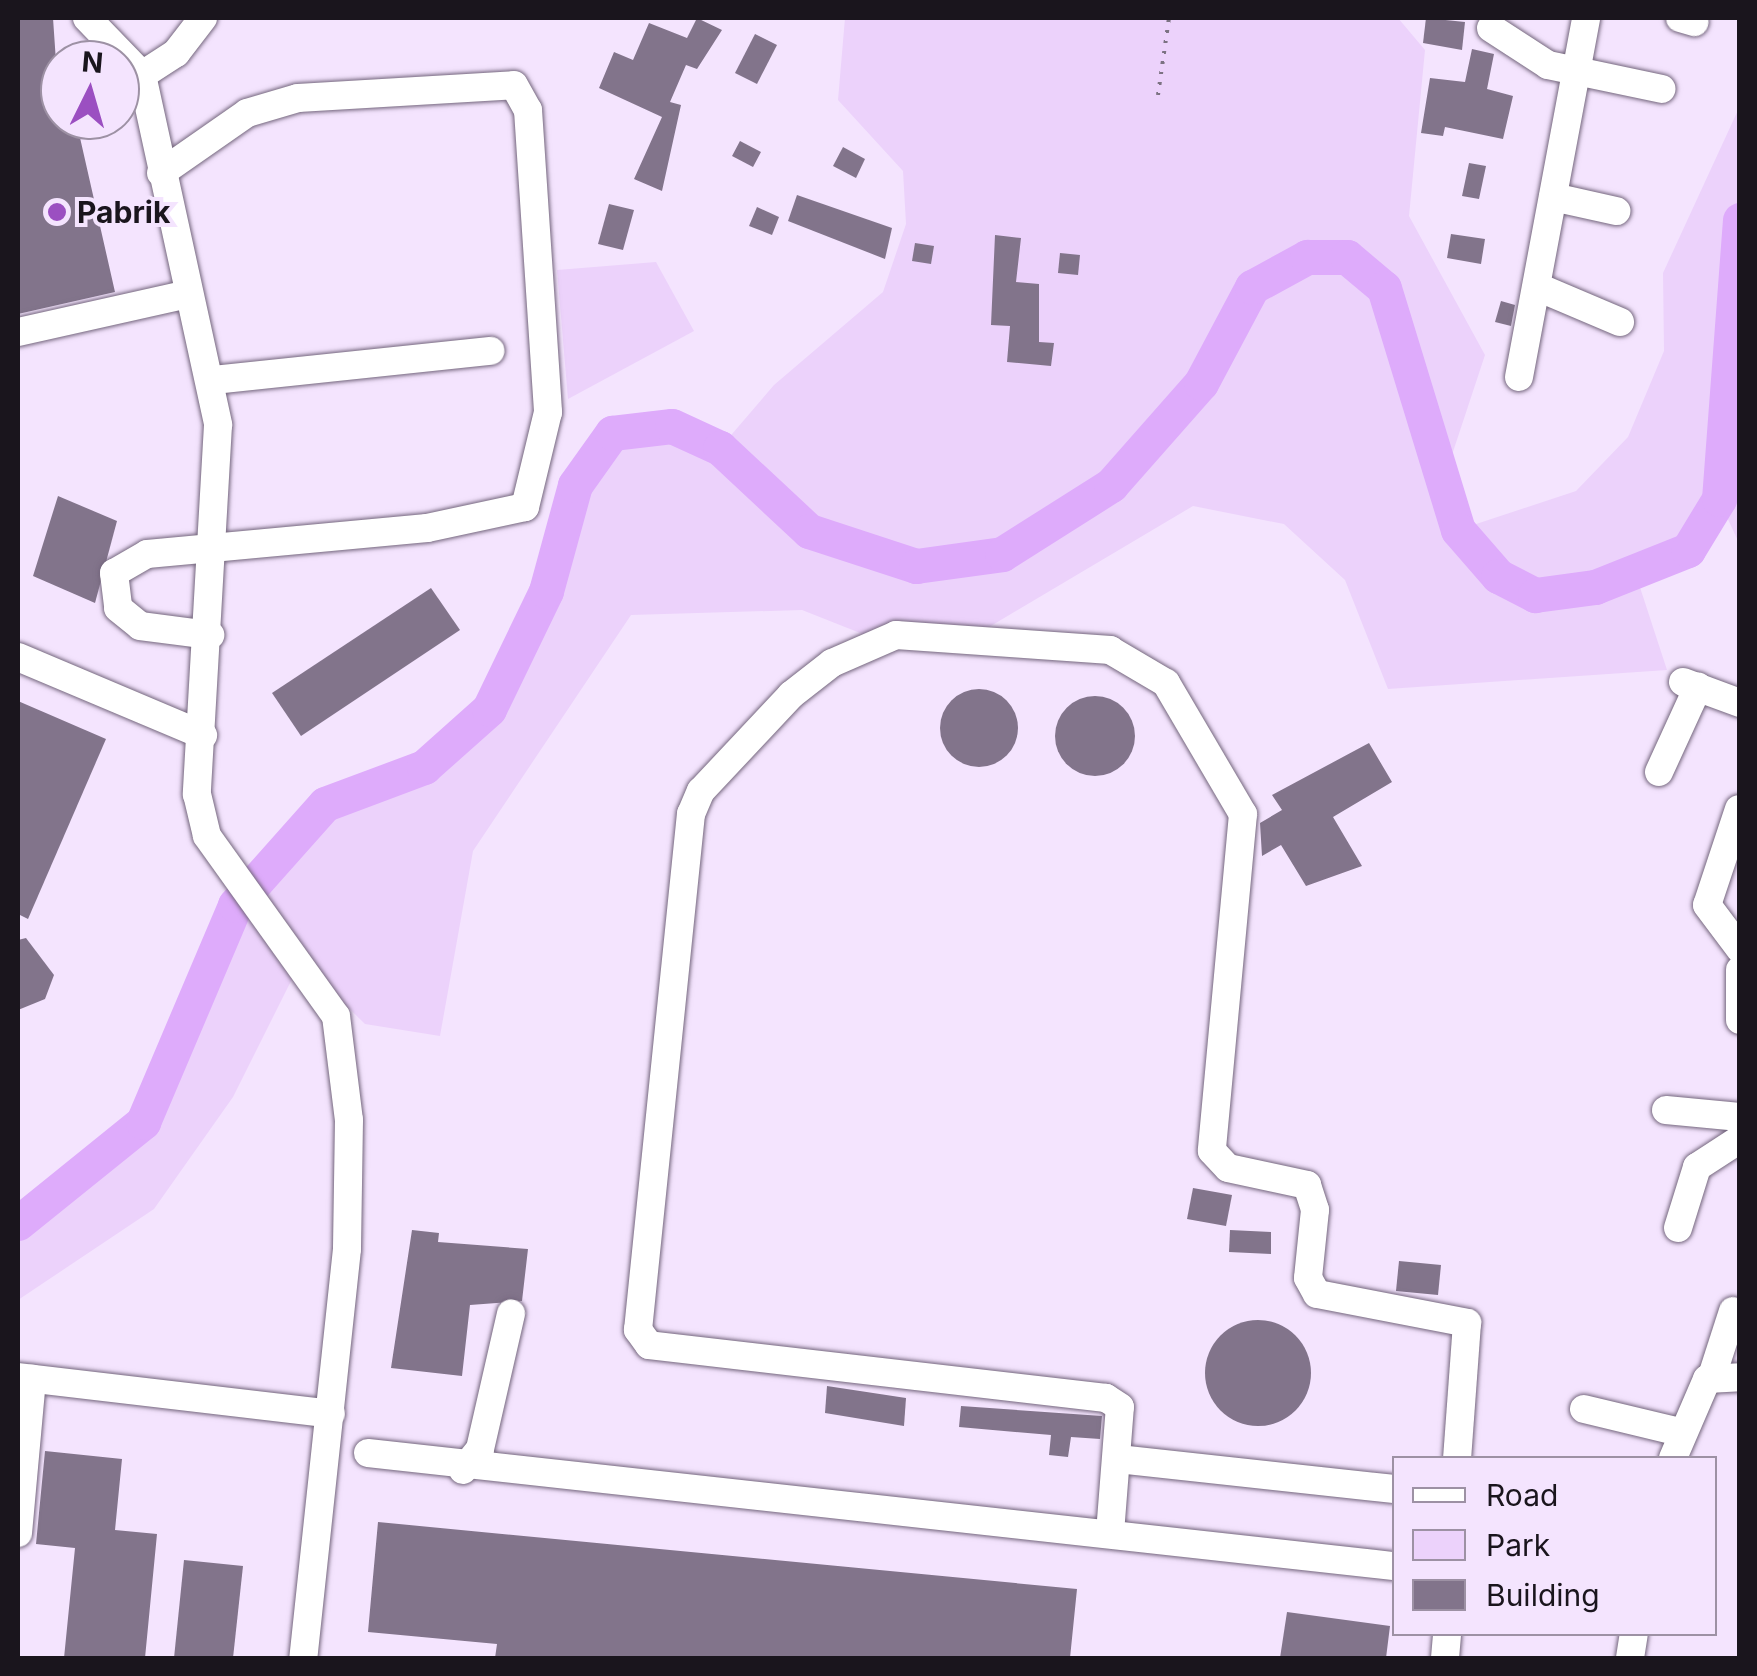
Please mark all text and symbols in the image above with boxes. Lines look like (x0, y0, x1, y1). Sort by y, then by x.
north arrow (40, 40, 140, 140)
text: N (80, 44, 105, 80)
place label: Pabrik (77, 194, 170, 230)
marker: Pabrik (46, 201, 68, 223)
legend (1392, 1456, 1717, 1636)
text: Road (1486, 1477, 1558, 1513)
text: Park (1486, 1527, 1550, 1563)
text: Building (1486, 1577, 1600, 1613)

